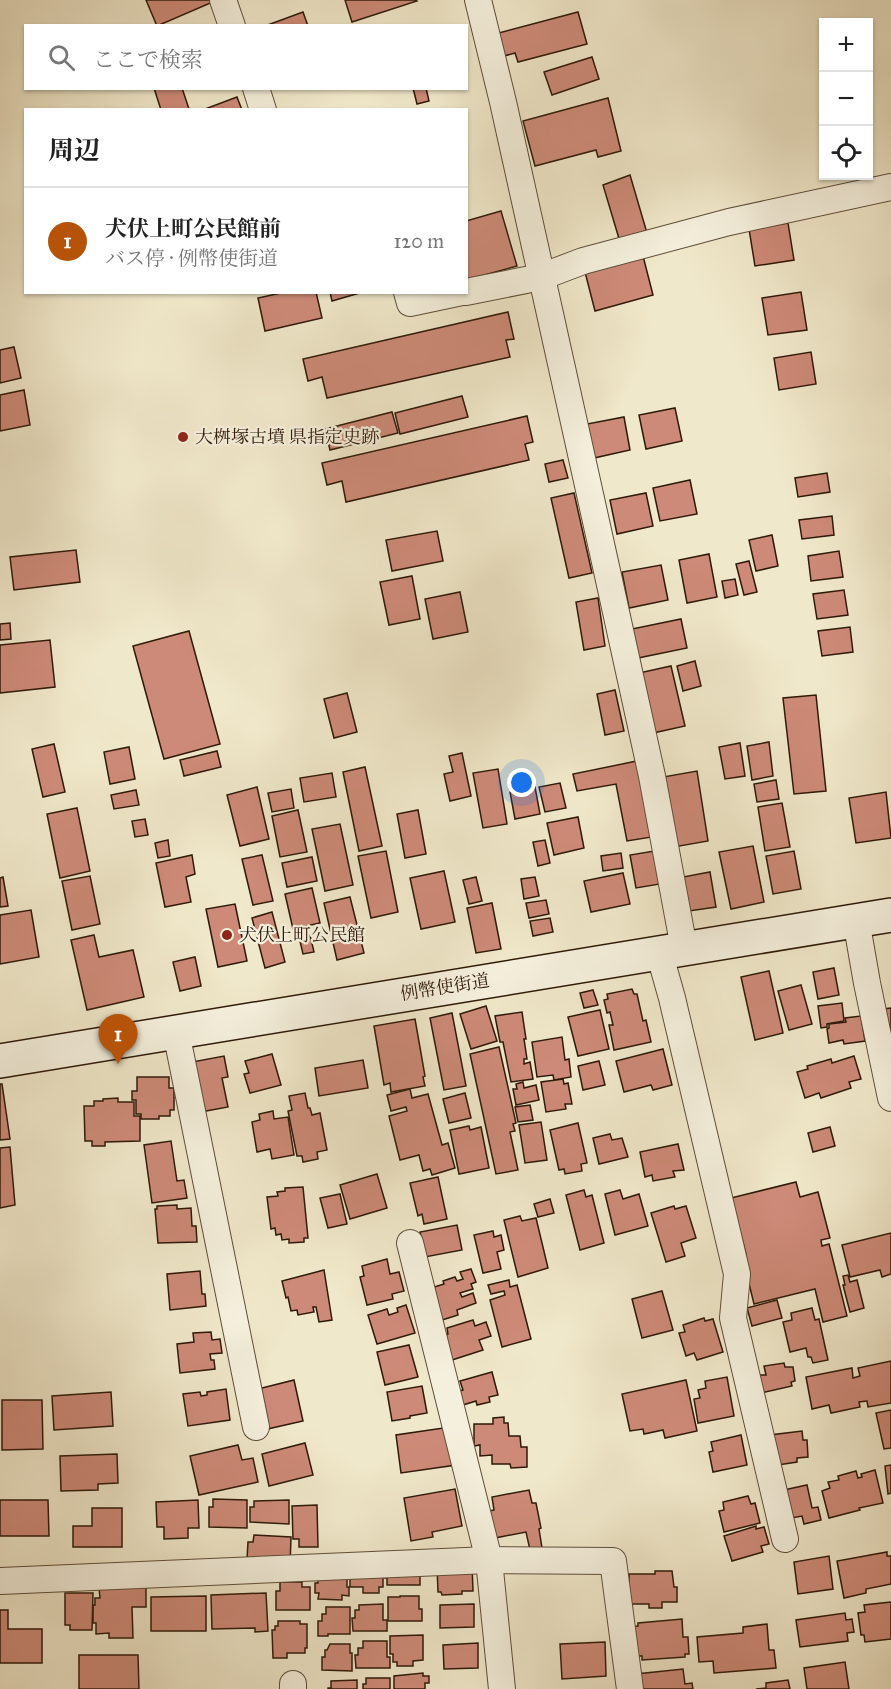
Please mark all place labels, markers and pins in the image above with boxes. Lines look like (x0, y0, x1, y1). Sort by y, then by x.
place label: 大桝塚古墳 県指定史跡 (195, 426, 379, 448)
marker: 大桝塚古墳 県指定史跡 (176, 430, 190, 444)
place label: 犬伏上町公民館 (239, 924, 365, 946)
marker: 犬伏上町公民館 (220, 928, 234, 942)
pin: 1 (98, 1014, 138, 1064)

